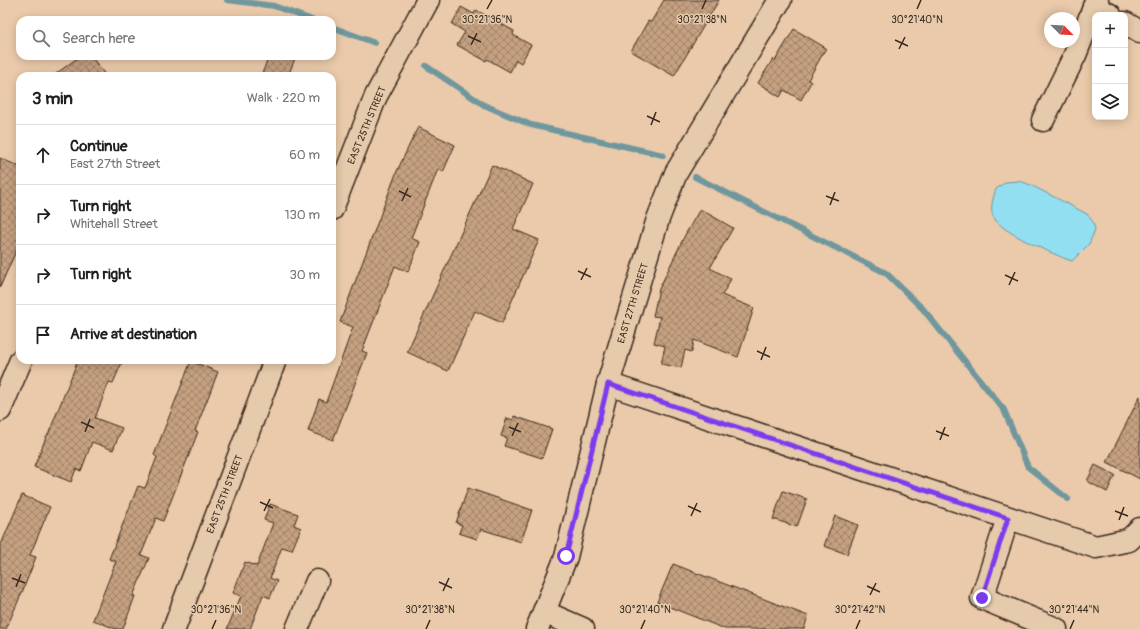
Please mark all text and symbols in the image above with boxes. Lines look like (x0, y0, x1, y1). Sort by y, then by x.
north arrow (1044, 12, 1080, 48)
map controls (1092, 12, 1128, 120)
button: + (1092, 12, 1128, 48)
text: 30°21'36"N (462, 14, 512, 26)
text: 30°21'38"N (677, 14, 727, 26)
text: 30°21'40"N (891, 14, 943, 26)
search box (16, 16, 336, 60)
icon: search (30, 27, 52, 49)
text: Search here (62, 29, 135, 48)
button: − (1092, 48, 1128, 84)
street label: EAST 25TH STREET (345, 84, 389, 166)
button: layers (1092, 84, 1128, 120)
text: 3 min (32, 88, 73, 109)
text: Walk · 220 m (247, 90, 320, 106)
text: Continue (70, 137, 128, 156)
icon: ahead (32, 144, 54, 166)
text: 60 m (289, 147, 320, 163)
text: East 27th Street (70, 156, 160, 172)
text: Turn right (70, 197, 131, 216)
icon: right (32, 204, 54, 226)
text: 130 m (284, 207, 320, 223)
text: Whitehall Street (70, 216, 158, 232)
street label: EAST 27TH STREET (615, 261, 651, 345)
icon: right (32, 264, 54, 286)
text: Turn right (70, 265, 131, 284)
text: 30 m (290, 267, 320, 283)
icon: arrive (32, 324, 54, 346)
text: Arrive at destination (70, 325, 197, 344)
street label: EAST 25TH STREET (204, 453, 246, 535)
route start (557, 547, 575, 565)
route end (973, 589, 991, 607)
text: 30°21'36"N (191, 604, 241, 616)
text: 30°21'38"N (405, 604, 455, 616)
text: 30°21'40"N (619, 604, 671, 616)
text: 30°21'42"N (835, 604, 885, 616)
text: 30°21'44"N (1049, 604, 1100, 616)

